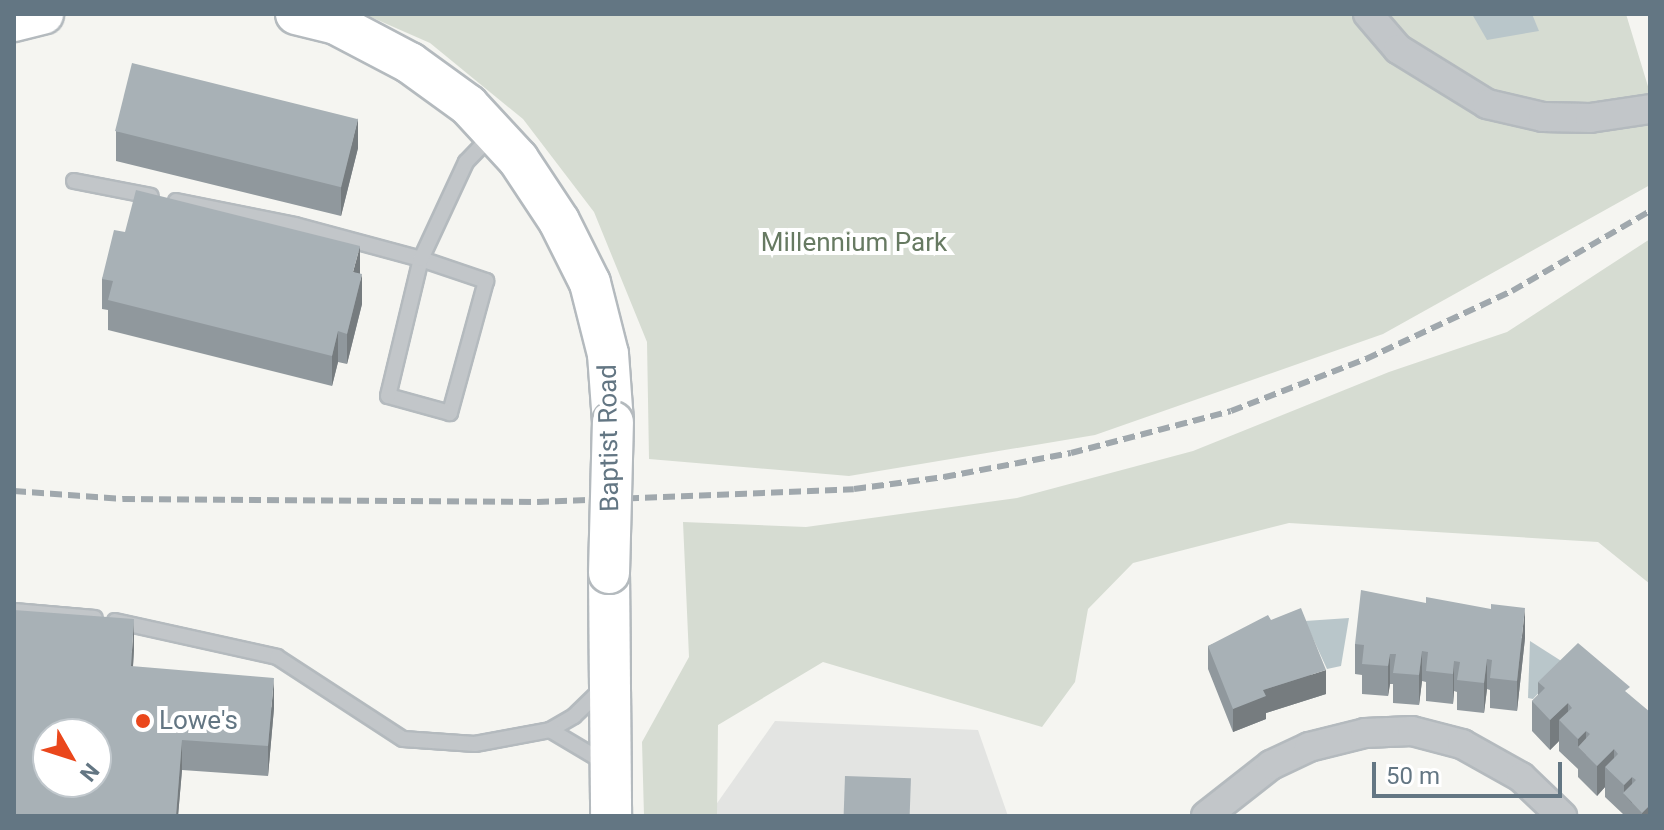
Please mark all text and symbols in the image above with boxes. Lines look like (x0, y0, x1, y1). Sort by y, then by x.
park label: Millennium Park (761, 227, 947, 259)
street label: Baptist Road (592, 364, 626, 512)
place label: Lowe's (159, 705, 238, 737)
marker: Lowe's (134, 712, 152, 730)
north arrow (32, 718, 112, 798)
scale bar (1376, 746, 1566, 796)
text: N (75, 758, 104, 786)
text: 50 m (1386, 762, 1440, 790)

